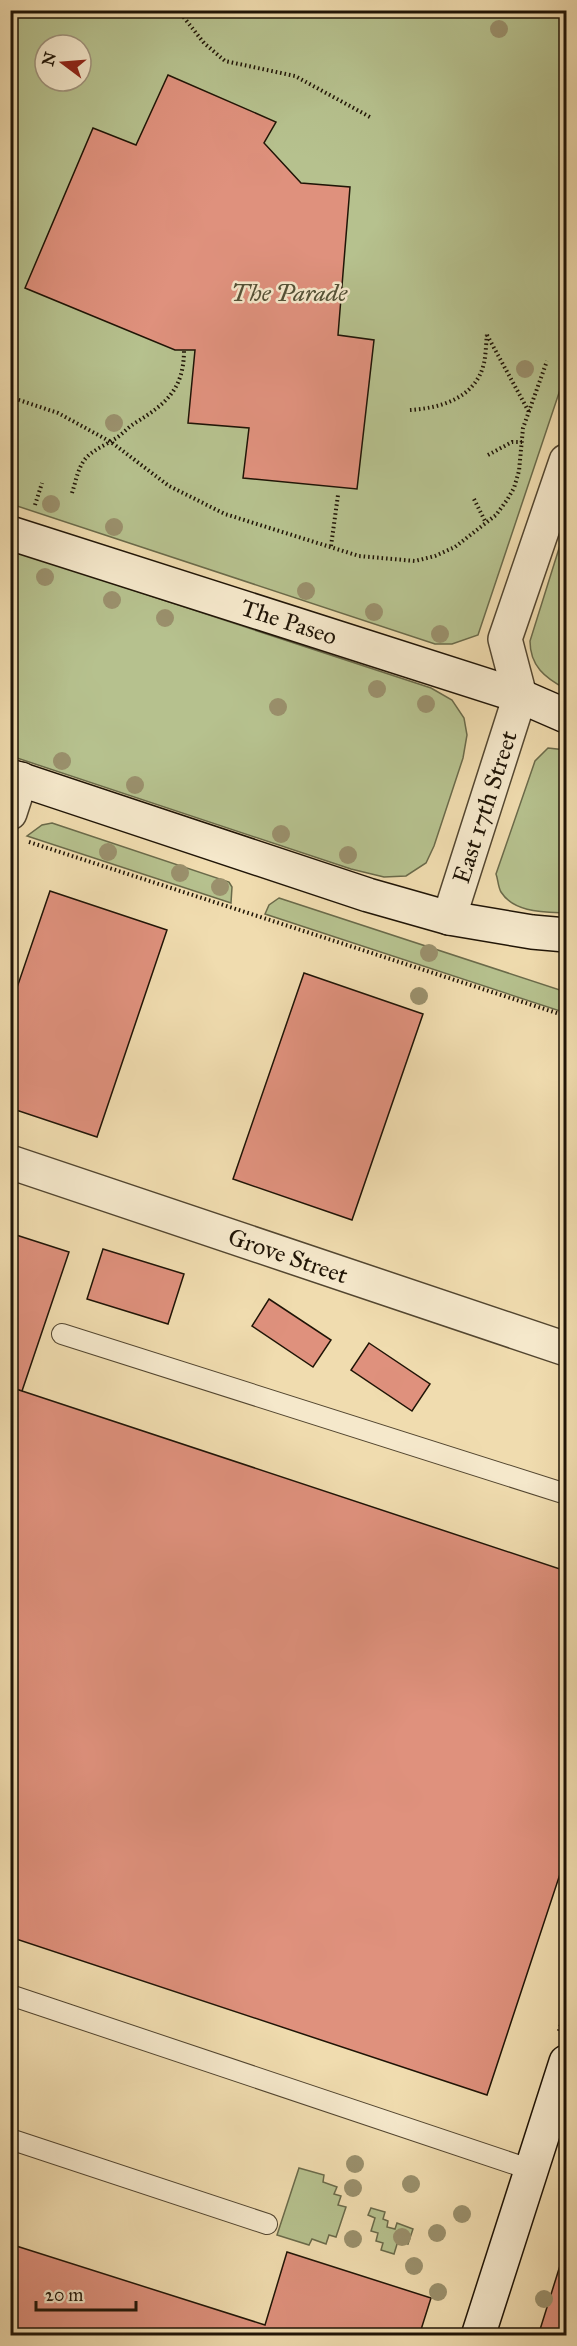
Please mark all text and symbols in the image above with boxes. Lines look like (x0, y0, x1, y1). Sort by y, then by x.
north arrow (33, 33, 93, 93)
text: N (38, 49, 60, 68)
park label: The Parade (231, 278, 348, 308)
street label: The Paseo (237, 592, 341, 652)
street label: East 17th Street (446, 726, 524, 887)
street label: Grove Street (224, 1222, 352, 1291)
scale bar (36, 2274, 136, 2312)
text: 20 m (45, 2284, 83, 2306)

